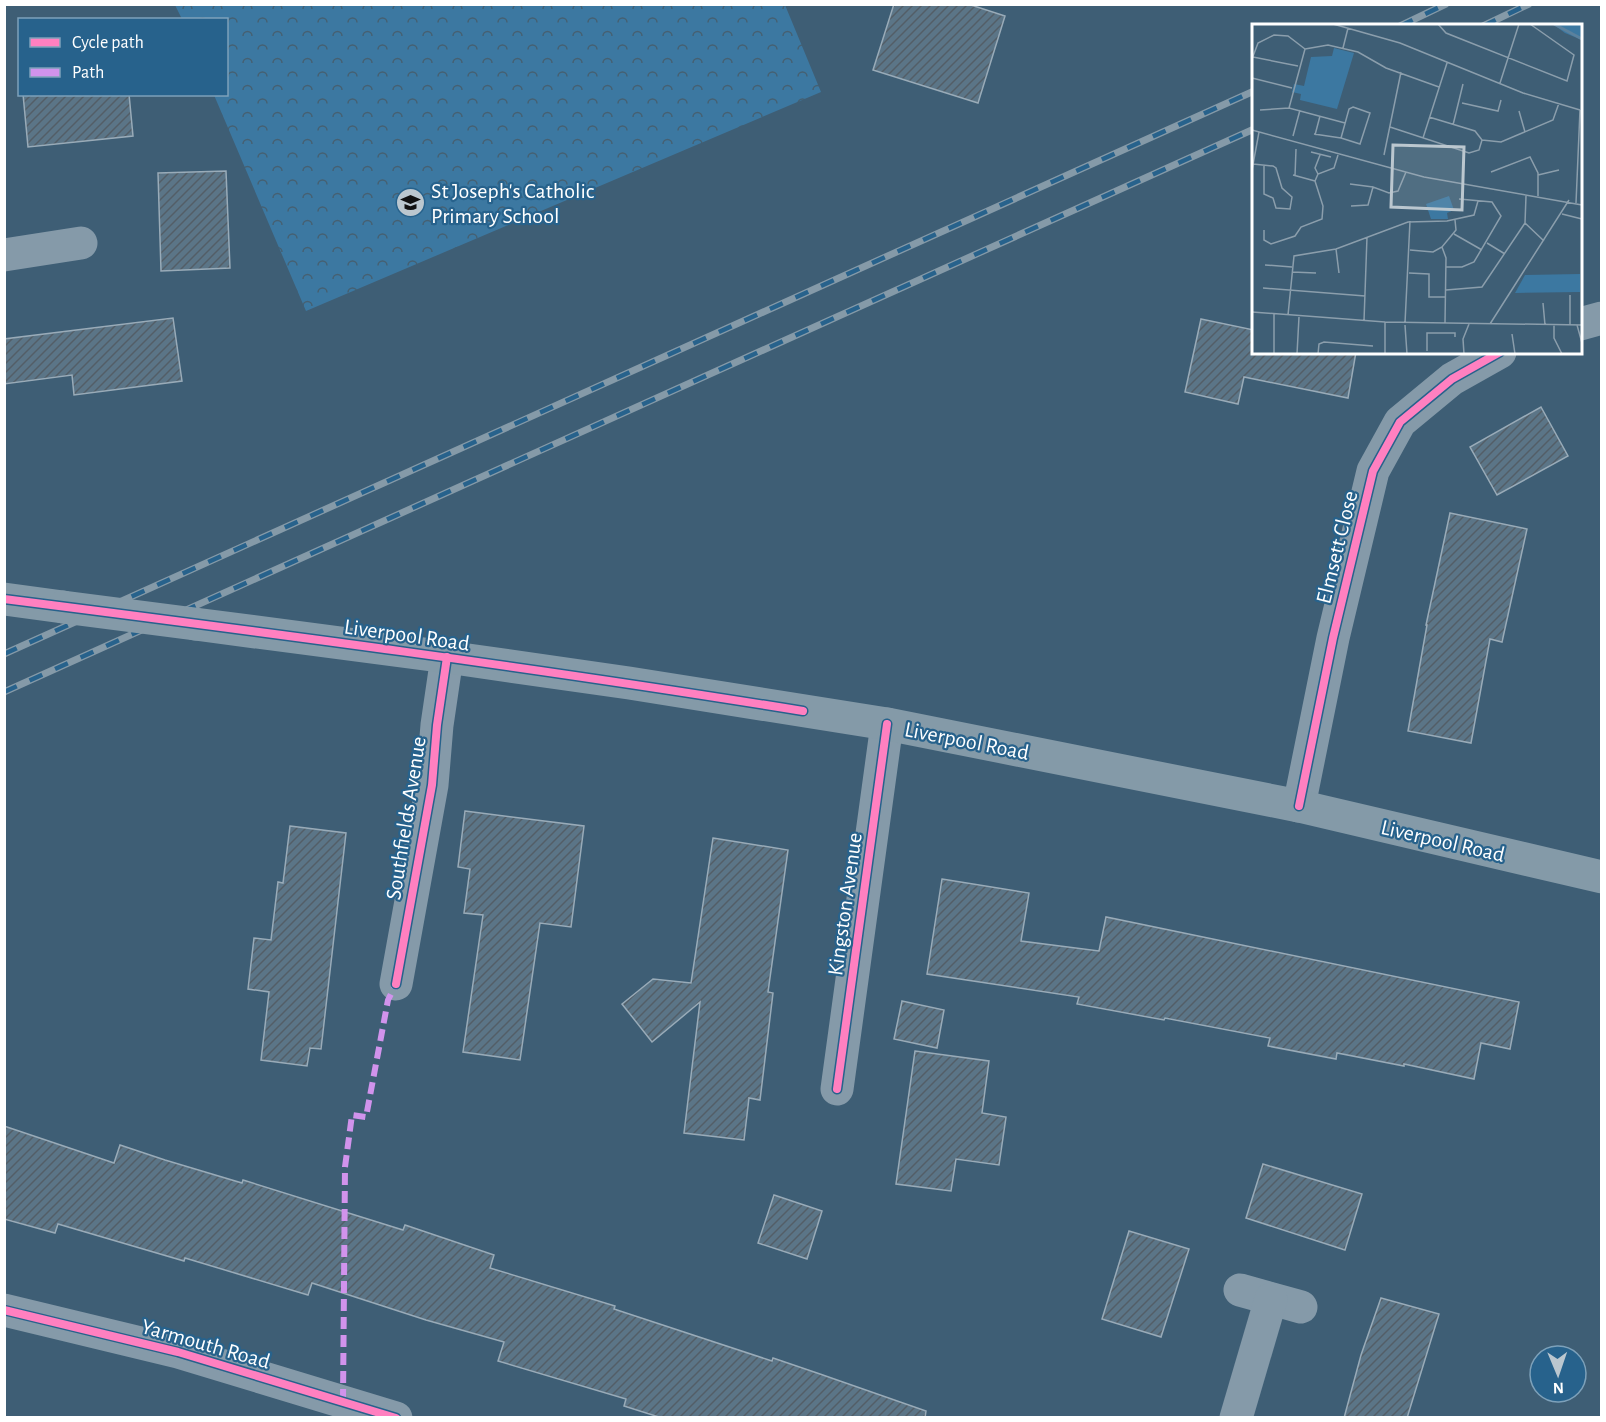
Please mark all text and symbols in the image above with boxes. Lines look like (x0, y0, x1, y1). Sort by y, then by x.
legend (18, 18, 228, 96)
inset map (1252, 24, 1582, 354)
text: Cycle path (72, 34, 144, 52)
text: Path (72, 64, 104, 82)
place label: St Joseph's Catholic Primary School (431, 180, 595, 227)
school or university icon: St Joseph's Catholic Primary School (394, 187, 426, 219)
street label: Elmsett Close (1312, 489, 1362, 606)
street label: Liverpool Road (343, 615, 471, 655)
street label: Liverpool Road (903, 718, 1031, 764)
street label: Southfields Avenue (382, 735, 430, 902)
street label: Liverpool Road (1379, 816, 1507, 866)
street label: Kingston Avenue (824, 831, 866, 977)
street label: Yarmouth Road (139, 1315, 273, 1373)
north arrow (1528, 1344, 1588, 1404)
text: N (1553, 1380, 1564, 1396)

